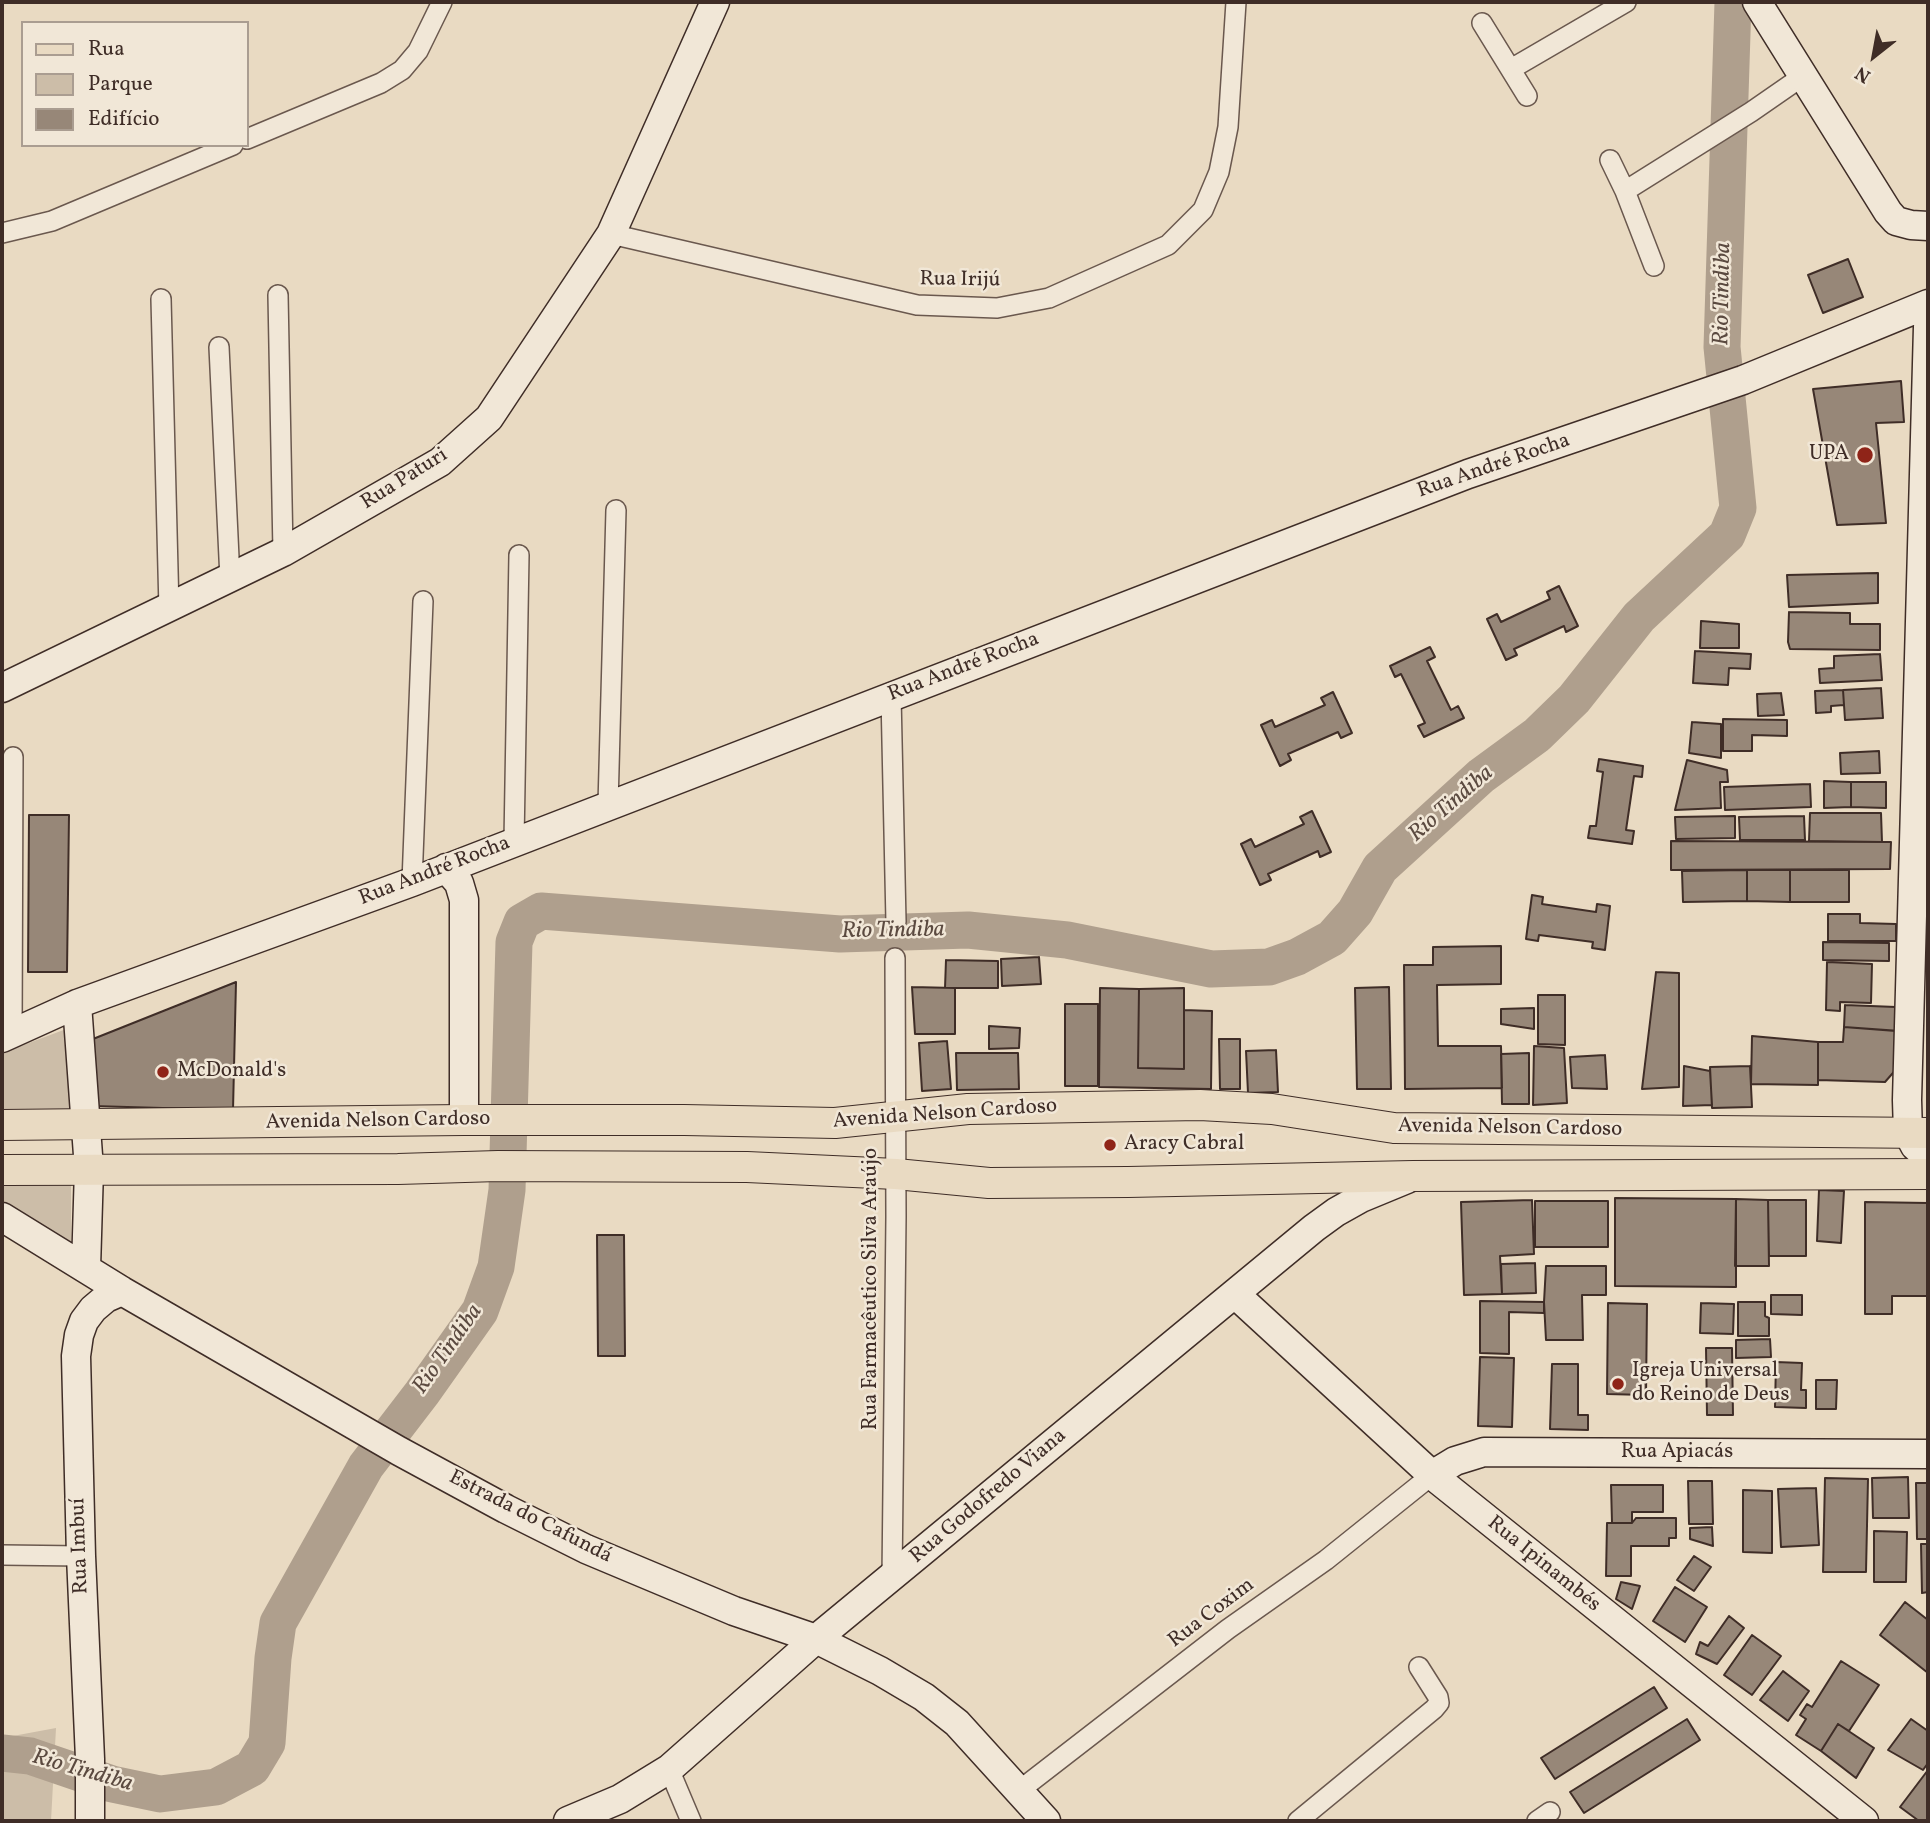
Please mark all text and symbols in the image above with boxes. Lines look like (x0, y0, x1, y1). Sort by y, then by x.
legend (21, 21, 248, 147)
north arrow (1839, 21, 1909, 91)
text: Rua (88, 35, 125, 64)
text: N (1851, 59, 1876, 89)
text: Parque (88, 70, 153, 99)
text: Edifício (88, 105, 160, 134)
water label: Rio Tindiba (1709, 242, 1739, 346)
street label: Rua Irijú (919, 268, 1001, 294)
street label: Rua André Rocha (1414, 429, 1574, 505)
place label: UPA (1809, 442, 1849, 468)
street label: Rua Paturi (357, 443, 453, 517)
marker: UPA (1855, 445, 1875, 465)
street label: Rua André Rocha (885, 628, 1043, 708)
water label: Rio Tindiba (1404, 761, 1500, 849)
street label: Rua André Rocha (356, 832, 514, 912)
water label: Rio Tindiba (841, 917, 945, 947)
place label: McDonald's (177, 1059, 286, 1085)
marker: McDonald's (155, 1064, 171, 1080)
street label: Avenida Nelson Cardoso (832, 1095, 1058, 1135)
street label: Avenida Nelson Cardoso (266, 1107, 490, 1137)
street label: Avenida Nelson Cardoso (1398, 1114, 1622, 1144)
place label: Aracy Cabral (1124, 1132, 1244, 1158)
marker: Aracy Cabral (1102, 1137, 1118, 1153)
street label: Rua Farmacêutico Silva Araújo (859, 1148, 885, 1430)
water label: Rio Tindiba (408, 1300, 490, 1400)
place label: Igreja Universal do Reino de Deus (1632, 1359, 1789, 1409)
marker: Igreja Universal do Reino de Deus (1610, 1376, 1626, 1392)
street label: Rua Godofredo Viana (906, 1424, 1072, 1570)
street label: Rua Apiacás (1621, 1440, 1733, 1466)
street label: Estrada do Cafundá (444, 1466, 616, 1570)
street label: Rua Imbuí (67, 1497, 95, 1595)
street label: Rua Ipinambés (1481, 1512, 1605, 1618)
street label: Rua Coxim (1164, 1573, 1260, 1655)
water label: Rio Tindiba (29, 1745, 135, 1799)

